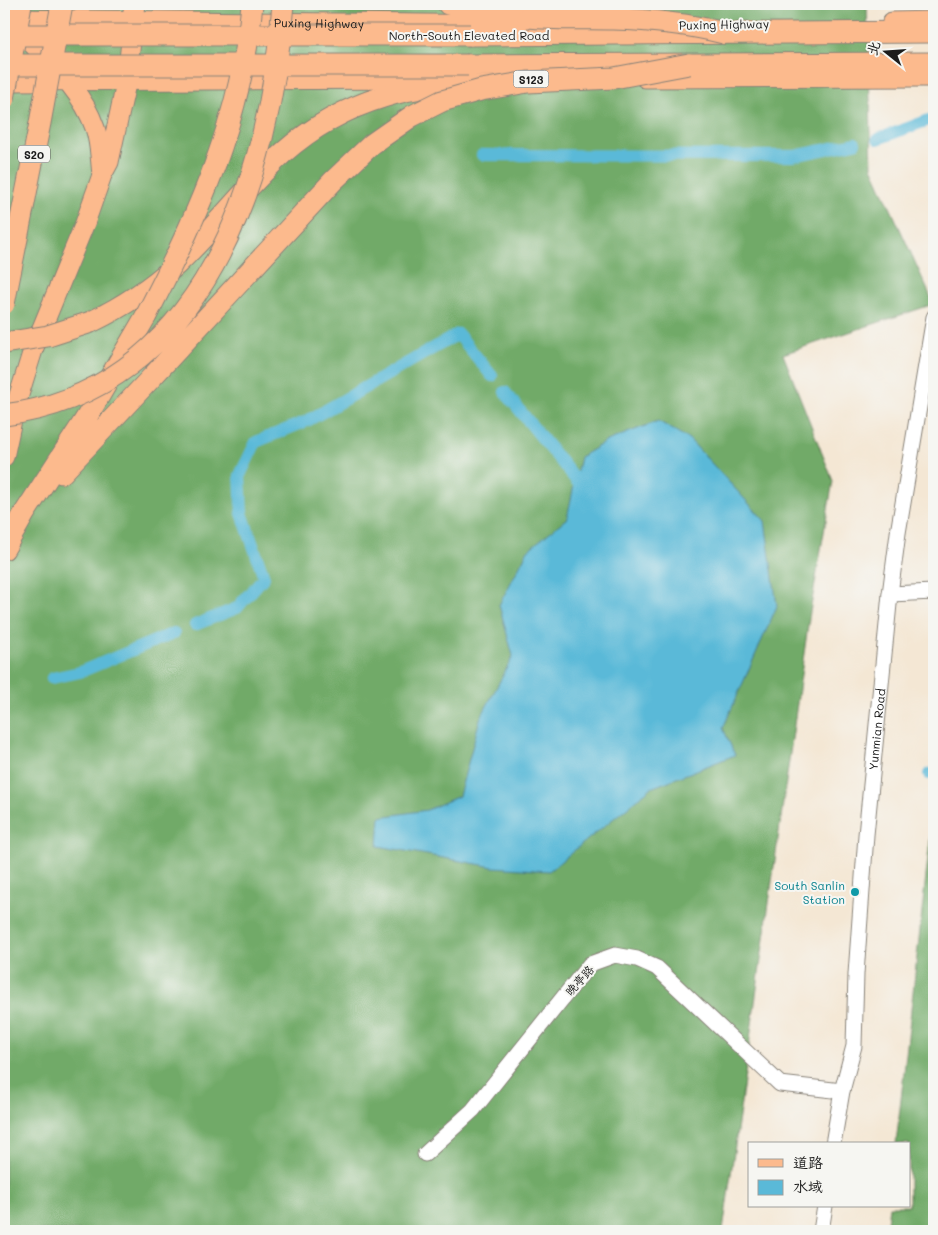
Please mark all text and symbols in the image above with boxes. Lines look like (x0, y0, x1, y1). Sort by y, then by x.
street label: Puxing Highway (274, 14, 364, 31)
street label: Puxing Highway (679, 15, 769, 33)
street label: North-South Elevated Road (389, 27, 550, 43)
north arrow (860, 28, 910, 78)
text: 北 (862, 39, 884, 58)
road number: S123 (514, 70, 548, 88)
road number: S20 (18, 146, 50, 162)
street label: Yunmian Road (864, 687, 889, 771)
place label: South Sanlin Station (774, 877, 845, 907)
marker: South Sanlin Station (849, 886, 861, 898)
street label: 晚亭路 (561, 961, 597, 999)
legend (748, 1142, 910, 1208)
text: 道路 (793, 1152, 823, 1172)
text: 水域 (793, 1176, 823, 1196)

